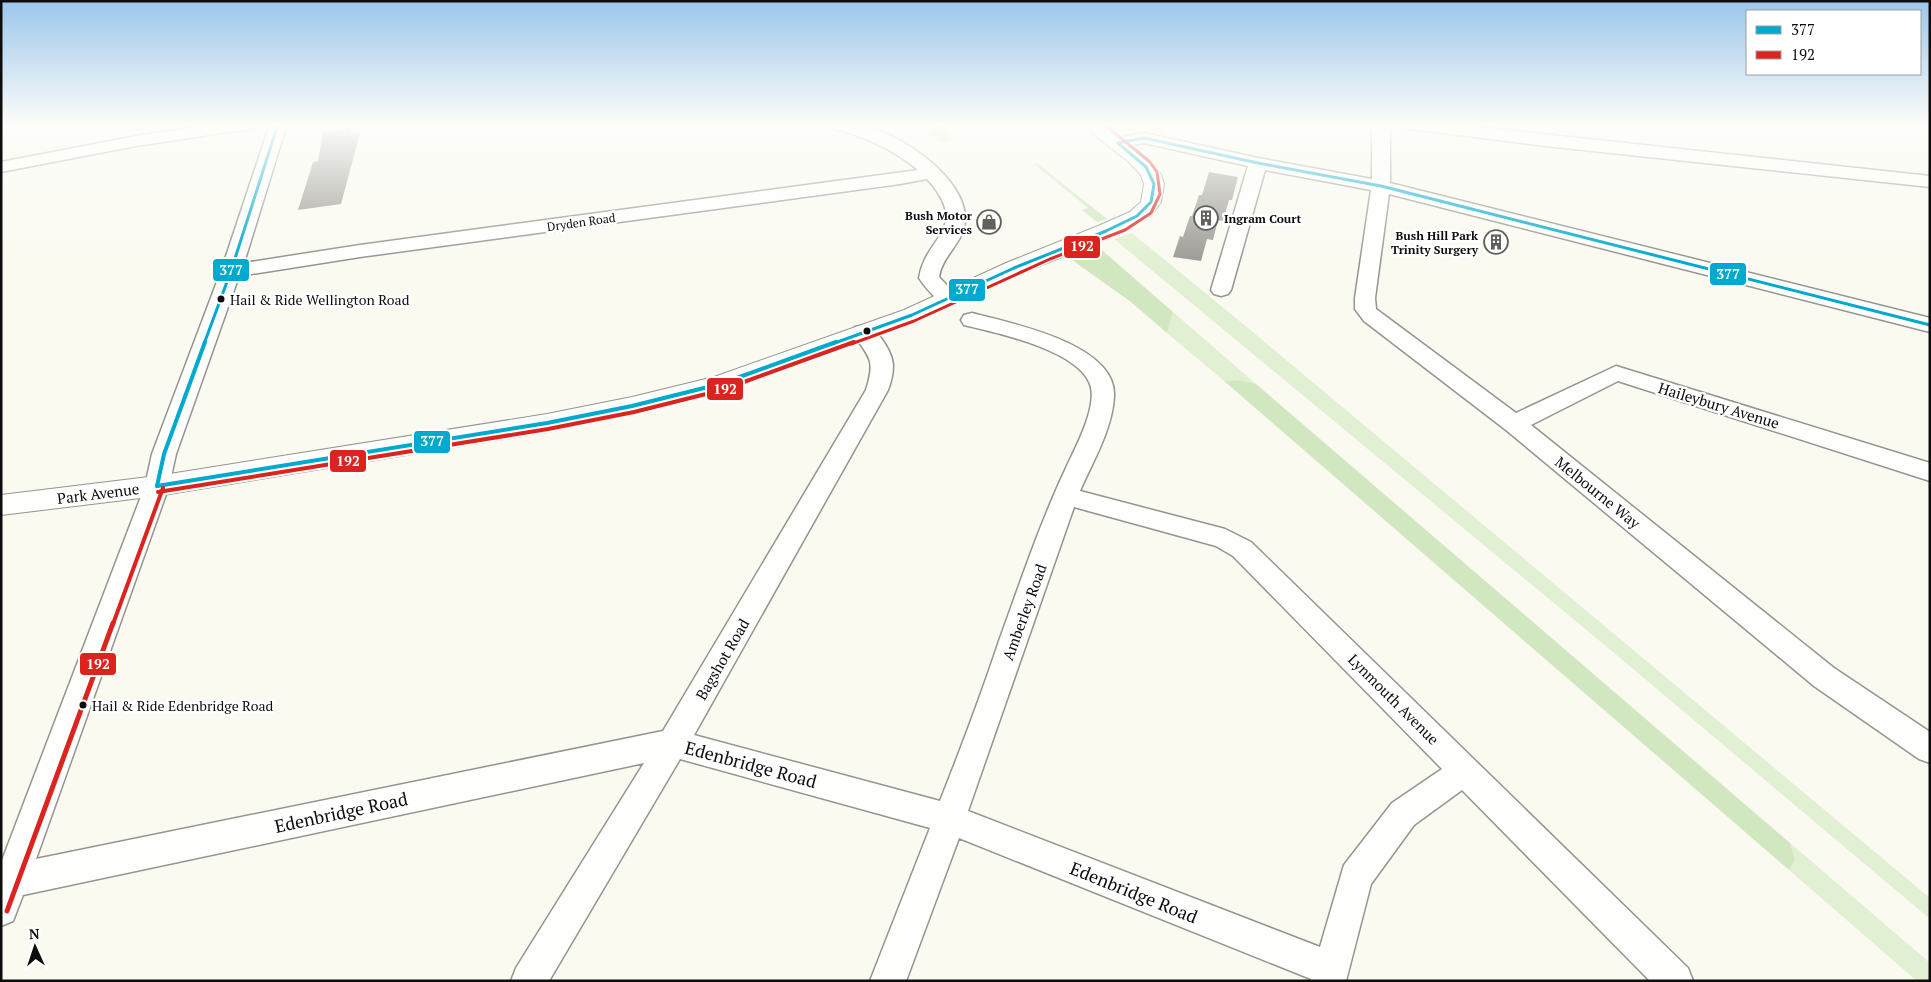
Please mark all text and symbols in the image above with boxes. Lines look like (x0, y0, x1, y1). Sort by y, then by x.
legend (1746, 10, 1921, 75)
text: 377 (1791, 19, 1815, 39)
text: 192 (1791, 44, 1815, 64)
building icon: Ingram Court (1193, 205, 1219, 231)
place label: Bush Motor Services (905, 208, 973, 237)
shop icon: Bush Motor Services (976, 209, 1002, 235)
street label: Dryden Road (546, 210, 616, 234)
place label: Ingram Court (1224, 211, 1301, 226)
place label: Bush Hill Park Trinity Surgery (1391, 228, 1479, 257)
building icon: Bush Hill Park Trinity Surgery (1483, 229, 1509, 255)
line badge: 192 (1063, 235, 1101, 259)
text: 192 (1070, 236, 1094, 255)
line badge: 377 (212, 258, 250, 282)
text: 377 (219, 260, 243, 279)
line badge: 377 (1709, 262, 1747, 286)
text: 377 (1716, 264, 1740, 283)
line badge: 377 (948, 278, 986, 302)
text: 377 (955, 279, 979, 298)
place label: Hail & Ride Wellington Road (230, 290, 410, 309)
marker: Hail & Ride Wellington Road (216, 294, 226, 304)
unlabelled marker (862, 326, 872, 336)
line badge: 192 (706, 377, 744, 401)
street label: Haileybury Avenue (1656, 377, 1782, 433)
text: 192 (713, 379, 737, 398)
line badge: 377 (413, 430, 451, 454)
text: 377 (420, 431, 444, 450)
line badge: 192 (329, 449, 367, 473)
text: 192 (336, 451, 360, 470)
street label: Melbourne Way (1551, 451, 1645, 533)
street label: Park Avenue (56, 478, 140, 508)
street label: Amberley Road (997, 561, 1051, 663)
street label: Bagshot Road (691, 615, 753, 703)
street label: Lynmouth Avenue (1344, 649, 1444, 749)
line badge: 192 (79, 652, 117, 676)
text: 192 (86, 654, 110, 673)
place label: Hail & Ride Edenbridge Road (92, 696, 274, 715)
marker: Hail & Ride Edenbridge Road (78, 700, 88, 710)
street label: Edenbridge Road (682, 735, 820, 793)
street label: Edenbridge Road (272, 786, 410, 838)
street label: Edenbridge Road (1067, 856, 1201, 928)
north arrow (10, 922, 60, 972)
text: N (28, 924, 40, 943)

